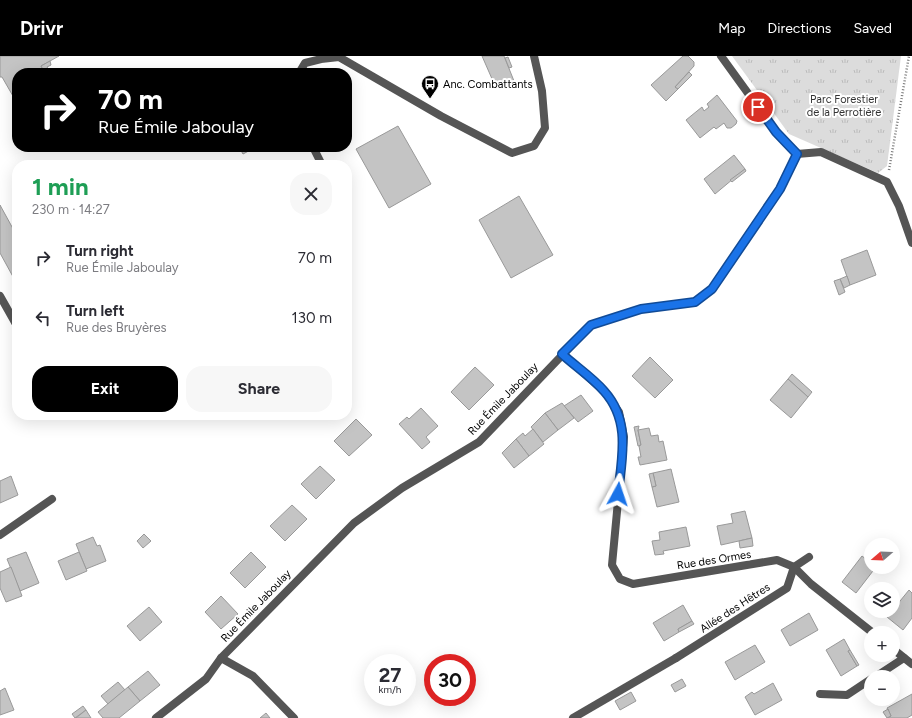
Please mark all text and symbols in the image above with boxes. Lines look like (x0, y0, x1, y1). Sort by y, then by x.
text: Drivr (20, 17, 63, 40)
text: Map (718, 20, 746, 37)
text: Directions (768, 20, 831, 37)
text: Saved (853, 20, 892, 37)
bus stop icon: Anc. Combattants (420, 74, 440, 99)
place label: Anc. Combattants (443, 78, 533, 91)
text: 70 m (98, 82, 163, 116)
icon: right (32, 84, 84, 136)
pin (741, 90, 775, 124)
park label: Parc Forestier de la Perrotière (807, 93, 881, 119)
icon: arrive (747, 96, 769, 118)
text: Rue Émile Jaboulay (98, 116, 254, 138)
text: 1 min (32, 172, 89, 201)
button: close (290, 173, 332, 215)
text: 230 m · 14:27 (32, 202, 110, 217)
text: Turn right (66, 242, 134, 260)
icon: right (32, 247, 54, 269)
text: 70 m (298, 249, 332, 267)
text: Rue Émile Jaboulay (66, 260, 179, 275)
text: Turn left (66, 302, 124, 320)
icon: left (32, 307, 54, 329)
text: 130 m (292, 309, 332, 327)
text: Rue des Bruyères (66, 320, 167, 335)
street label: Rue Émile Jaboulay (465, 360, 541, 438)
button: Exit (32, 366, 178, 412)
button: Share (186, 366, 332, 412)
position arrow (597, 473, 639, 515)
north arrow (864, 538, 900, 574)
map controls (864, 538, 900, 706)
street label: Rue des Ormes (676, 548, 752, 572)
street label: Rue Émile Jaboulay (218, 567, 294, 645)
street label: Allée des Hêtres (698, 581, 772, 635)
button: layers (864, 582, 900, 618)
button: + (864, 626, 900, 662)
speed limit sign: 30 (424, 654, 476, 706)
text: 27 (379, 663, 401, 687)
button: − (864, 670, 900, 706)
text: km/h (379, 683, 401, 696)

